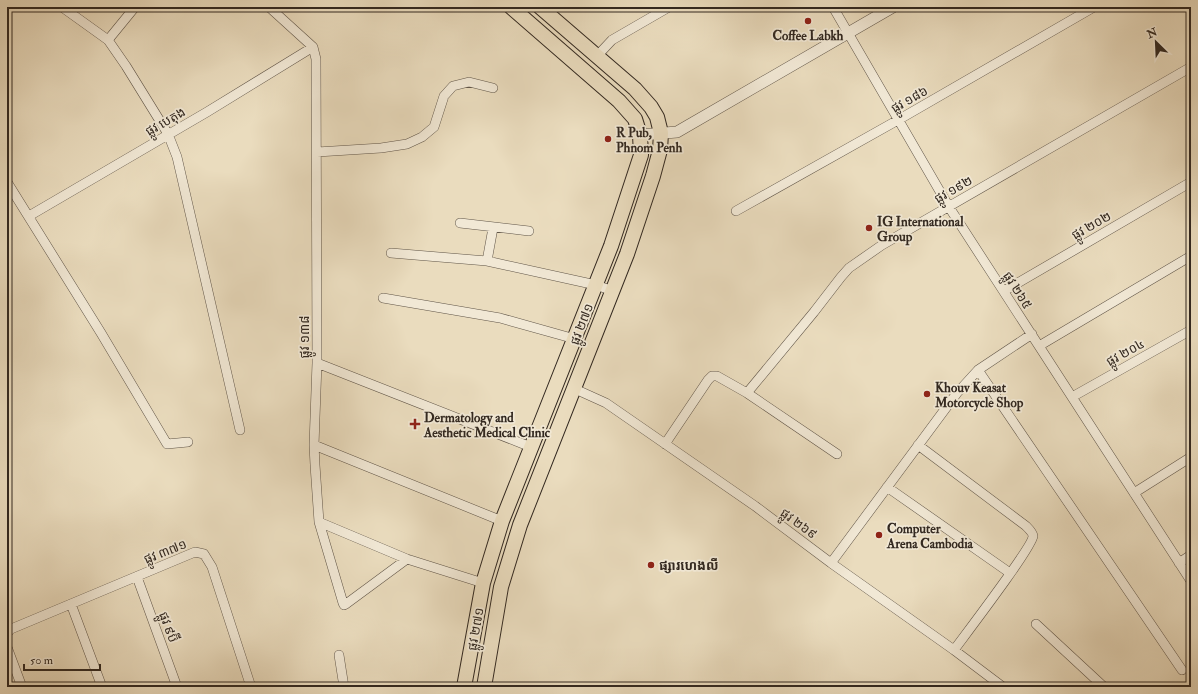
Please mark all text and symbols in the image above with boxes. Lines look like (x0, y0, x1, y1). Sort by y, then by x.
marker: Coffee Labkh (803, 16, 813, 26)
north arrow (1136, 22, 1176, 62)
text: N (1144, 25, 1160, 42)
place label: Coffee Labkh (773, 28, 844, 44)
street label: ផ្លូវ ១៨៦ (888, 83, 932, 119)
street label: ផ្លូវ បេតុង (143, 104, 190, 142)
place label: R Pub, Phnom Penh (616, 125, 683, 156)
marker: R Pub, Phnom Penh (603, 134, 613, 144)
street label: ផ្លូវ ១៩២ (932, 173, 977, 210)
street label: ផ្លូវ ២០២ (1069, 208, 1116, 246)
place label: IG International Group (877, 214, 964, 246)
marker: IG International Group (864, 223, 874, 233)
street label: ផ្លូវ ២៦៥ (997, 269, 1035, 314)
street label: ផ្លូវ ២៧១ (567, 301, 600, 349)
street label: ផ្លូវ ១៣៨ (297, 316, 316, 358)
street label: ផ្លូវ ២០៤ (1103, 336, 1149, 372)
place label: Khouv Keasat Motorcycle Shop (934, 380, 1024, 412)
marker: Khouv Keasat Motorcycle Shop (922, 389, 932, 399)
place label: Dermatology and Aesthetic Medical Clinic (423, 410, 551, 441)
marker: Dermatology and Aesthetic Medical Clinic (409, 418, 421, 430)
street label: ផ្លូវ ២៦៩ (775, 505, 820, 545)
place label: Computer Arena Cambodia (886, 521, 974, 552)
marker: Computer Arena Cambodia (874, 530, 884, 540)
street label: ផ្លូវ ៣៧១ (142, 536, 190, 570)
place label: ផ្សារហេងលី (659, 557, 719, 574)
marker: ផ្សារហេងលី (646, 560, 656, 570)
street label: ផ្លូវ ២៧១ (464, 606, 490, 652)
street label: ផ្លូវ ៩ប៊ី (152, 609, 183, 646)
scale bar (24, 646, 100, 672)
text: 50 m (30, 653, 54, 668)

